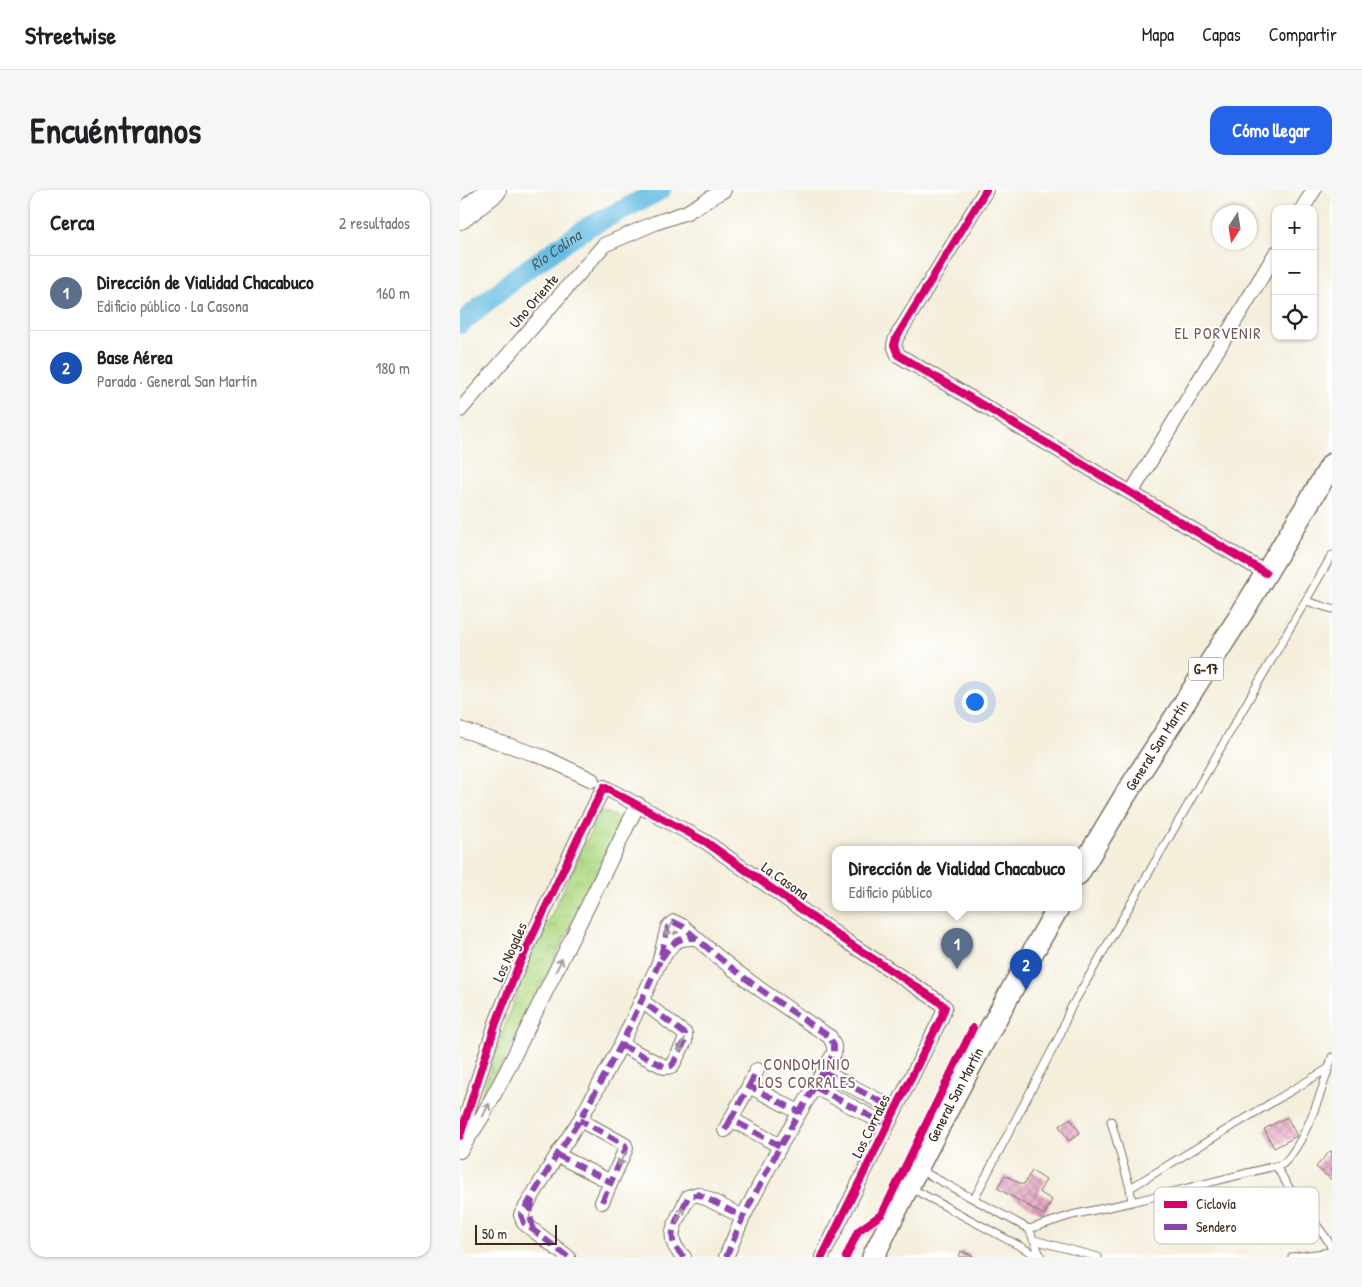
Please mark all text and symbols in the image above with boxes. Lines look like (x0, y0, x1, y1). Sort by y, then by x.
text: Streetwise (25, 19, 116, 51)
text: Mapa (1142, 22, 1174, 47)
text: Capas (1202, 22, 1241, 47)
text: Compartir (1269, 22, 1337, 47)
button: Cómo llegar (1210, 106, 1332, 155)
text: Encuéntranos (30, 107, 201, 154)
north arrow (1212, 205, 1257, 250)
map controls (1272, 205, 1317, 340)
button: + (1272, 205, 1317, 250)
text: Cerca (50, 208, 94, 237)
text: 2 resultados (339, 212, 410, 234)
water label: Río Colina (525, 223, 587, 275)
button: − (1272, 250, 1317, 295)
text: Dirección de Vialidad Chacabuco (97, 269, 314, 295)
street label: Uno Oriente (504, 269, 563, 332)
text: 1 (63, 282, 69, 304)
text: 160 m (376, 282, 410, 304)
text: Edificio público · La Casona (97, 295, 248, 317)
button: locate (1272, 295, 1317, 340)
district label: EL PORVENIR (1174, 322, 1262, 344)
text: Base Aérea (97, 344, 173, 370)
text: 2 (62, 357, 70, 379)
text: 180 m (376, 357, 410, 379)
text: Parada · General San Martín (97, 370, 257, 392)
road number: G-17 (1188, 658, 1224, 680)
your location (962, 689, 988, 715)
street label: General San Martín (1120, 696, 1194, 795)
popup (832, 846, 1082, 911)
text: Dirección de Vialidad Chacabuco (849, 855, 1065, 881)
street label: La Casona (757, 857, 813, 905)
text: Edificio público (849, 881, 932, 903)
street label: Los Nogales (487, 918, 532, 985)
one-way arrow (664, 922, 674, 937)
pin: 1 (941, 928, 973, 969)
pin: 2 (1010, 949, 1042, 990)
one-way arrow (554, 957, 564, 972)
one-way arrow (677, 1037, 687, 1052)
street label: General San Martín (922, 1043, 989, 1145)
district label: CONDOMINIO LOS CORRALES (758, 1053, 856, 1093)
street label: Los Corrales (846, 1090, 895, 1161)
one-way arrow (482, 1103, 491, 1118)
one-way arrow (617, 1151, 626, 1166)
legend (1154, 1187, 1319, 1244)
text: Ciclovía (1196, 1194, 1236, 1213)
one-way arrow (676, 1207, 686, 1222)
text: Sendero (1196, 1217, 1237, 1236)
scale bar (475, 1222, 558, 1245)
text: 50 m (482, 1224, 507, 1243)

